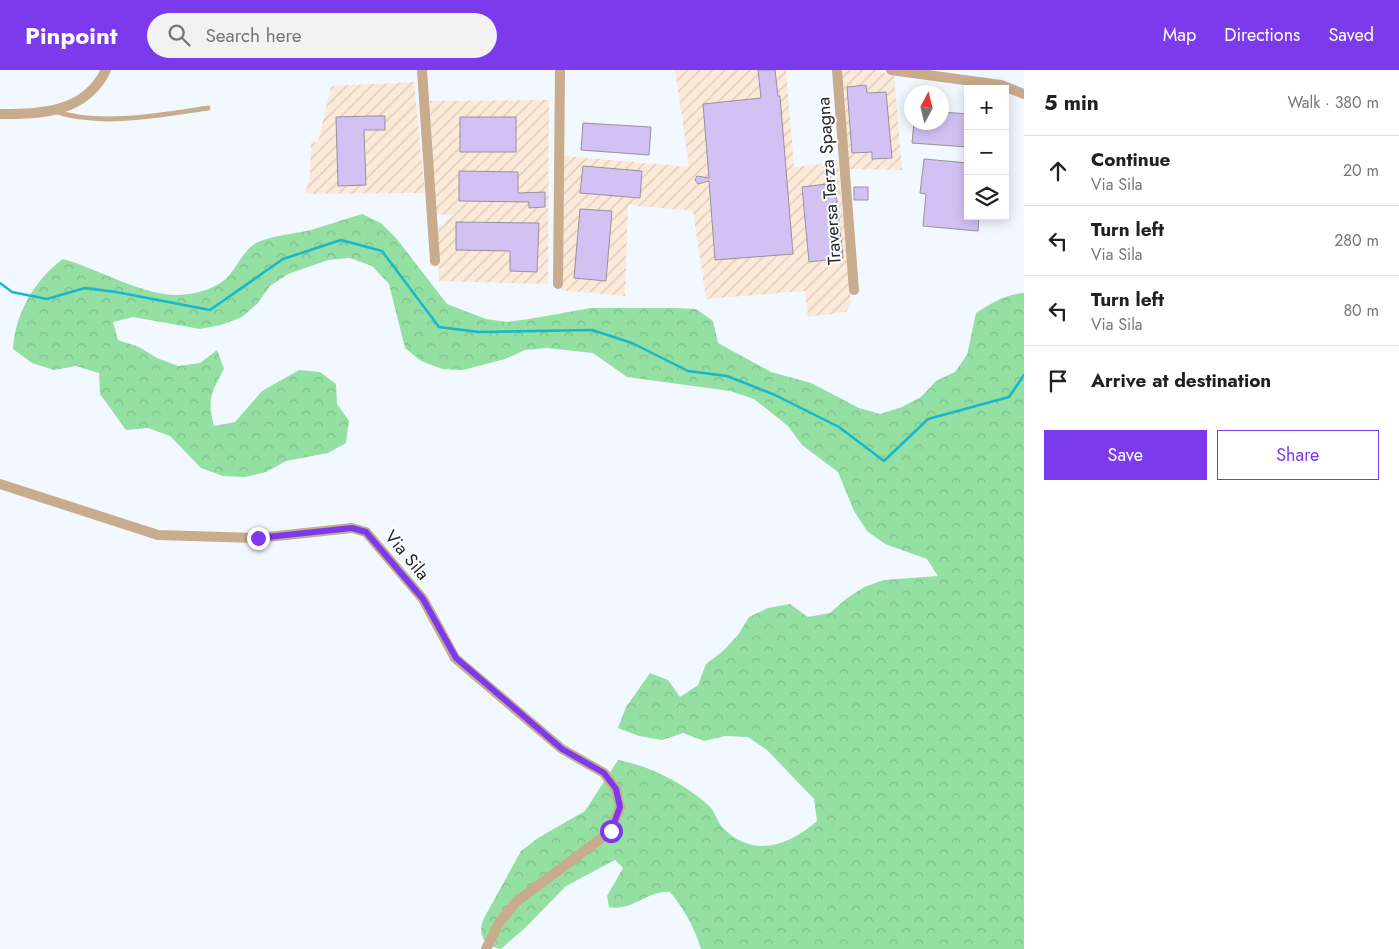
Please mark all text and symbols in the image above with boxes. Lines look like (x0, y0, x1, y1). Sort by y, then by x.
search box (147, 13, 497, 58)
text: Pinpoint (25, 18, 117, 53)
icon: search (165, 21, 193, 49)
text: Search here (205, 22, 302, 49)
text: Map (1163, 22, 1196, 48)
text: Directions (1224, 22, 1300, 48)
text: Saved (1328, 22, 1374, 48)
north arrow (904, 85, 949, 130)
map controls (964, 85, 1009, 220)
button: + (964, 85, 1009, 130)
text: 5 min (1044, 88, 1099, 118)
text: Walk · 380 m (1288, 91, 1379, 114)
street label: Traversa Terza Spagna (810, 96, 848, 266)
button: − (964, 130, 1009, 175)
text: Continue (1091, 146, 1170, 173)
icon: ahead (1044, 157, 1072, 185)
text: 20 m (1343, 159, 1379, 182)
text: Via Sila (1091, 173, 1143, 196)
button: layers (964, 175, 1009, 220)
text: Turn left (1091, 216, 1164, 243)
icon: left (1044, 227, 1072, 255)
text: 280 m (1334, 229, 1379, 252)
text: Via Sila (1091, 243, 1143, 266)
text: Turn left (1091, 286, 1164, 313)
icon: left (1044, 297, 1072, 325)
text: 80 m (1343, 299, 1379, 322)
text: Via Sila (1091, 313, 1143, 336)
icon: arrive (1044, 367, 1072, 395)
text: Arrive at destination (1091, 367, 1271, 394)
button: Save (1044, 430, 1207, 480)
button: Share (1217, 430, 1379, 480)
street label: Via Sila (378, 524, 436, 586)
route end (247, 527, 270, 550)
route start (600, 820, 623, 843)

